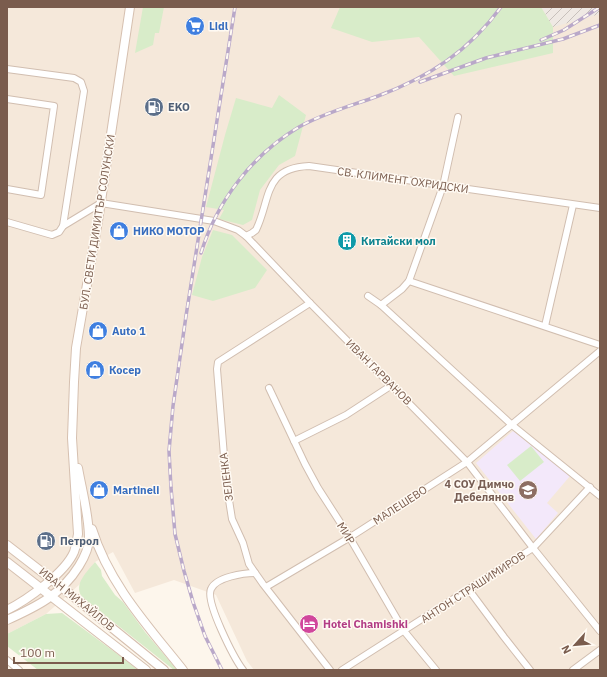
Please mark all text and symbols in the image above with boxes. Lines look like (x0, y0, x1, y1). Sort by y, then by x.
supermarket icon: Lidl (184, 15, 206, 37)
place label: Lidl (209, 19, 229, 33)
fuel station icon: EKO (143, 96, 165, 118)
place label: EKO (168, 100, 190, 114)
street label: БУЛ. СВЕТИ ДИМИТЪР СОЛУНСКИ (76, 133, 118, 311)
street label: СВ. КЛИМЕНТ ОХРИДСКИ (336, 164, 470, 196)
shop icon: НИКО МОТОР (108, 220, 130, 242)
place label: НИКО МОТОР (133, 224, 204, 238)
building icon: Китайски мол (336, 230, 358, 252)
place label: Китайски мол (361, 234, 436, 248)
shop icon: Auto 1 (87, 320, 109, 342)
place label: Auto 1 (112, 324, 146, 338)
street label: ИВАН ГАРВАНОВ (343, 336, 415, 408)
shop icon: Косер (84, 359, 106, 381)
place label: Косер (109, 363, 141, 377)
street label: ЗЕЛЕНКА (216, 452, 236, 502)
place label: 4 СОУ Димчо Дебелянов (444, 477, 514, 504)
shop icon: Martineli (88, 479, 110, 501)
school or university icon: 4 СОУ Димчо Дебелянов (517, 479, 539, 501)
street label: МАЛЕШЕВО (370, 482, 430, 528)
place label: Martineli (113, 483, 159, 497)
street label: МИР (334, 519, 358, 547)
fuel station icon: Петрол (35, 530, 57, 552)
place label: Петрол (60, 534, 99, 548)
street label: АНТОН СТРАШИМИРОВ (418, 548, 528, 626)
street label: ИВАН МИХАЙЛОВ (36, 564, 118, 634)
hotel icon: Hotel Chamishki (298, 613, 320, 635)
place label: Hotel Chamishki (323, 617, 408, 631)
north arrow (555, 625, 595, 665)
scale bar (14, 639, 123, 665)
text: N (558, 643, 574, 656)
text: 100 m (20, 645, 55, 660)

